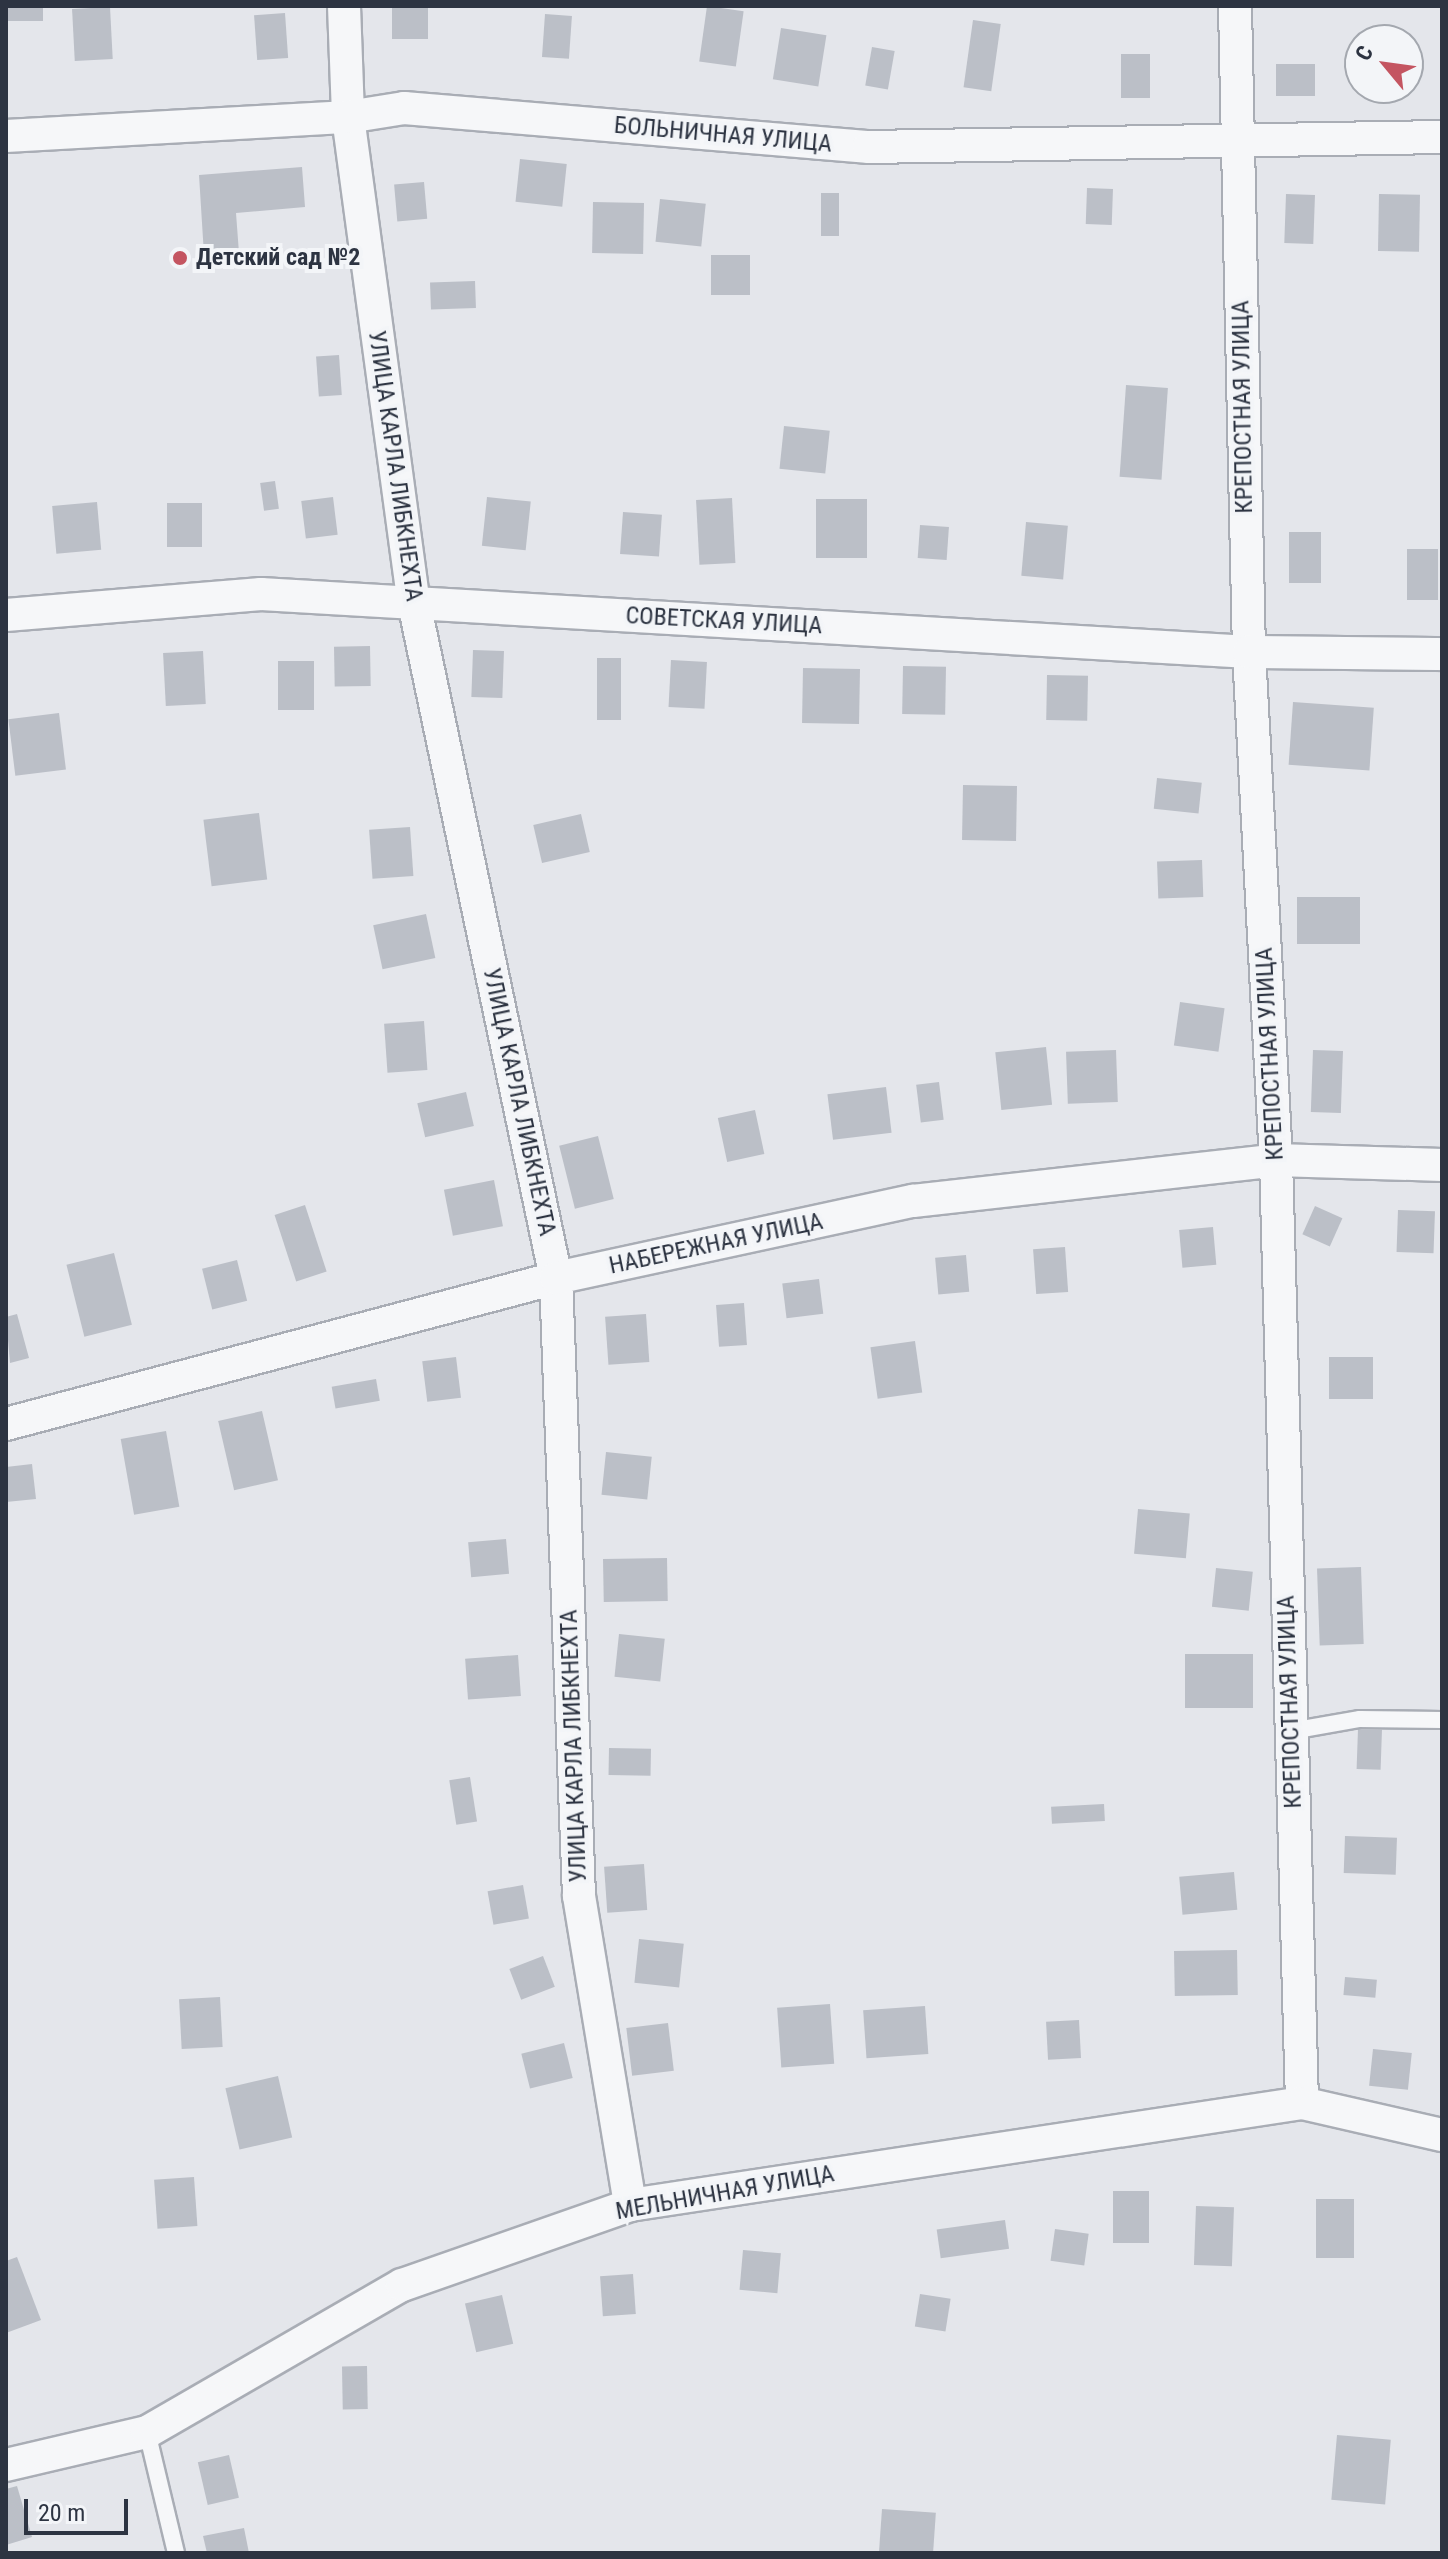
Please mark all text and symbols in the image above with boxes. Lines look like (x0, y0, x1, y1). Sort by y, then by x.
north arrow (1344, 24, 1424, 104)
text: С (1350, 42, 1378, 65)
street label: БОЛЬНИЧНАЯ УЛИЦА (613, 111, 833, 159)
place label: Детский сад №2 (196, 244, 360, 272)
marker: Детский сад №2 (171, 249, 189, 267)
street label: КРЕПОСТНАЯ УЛИЦА (1227, 300, 1259, 514)
street label: УЛИЦА КАРЛА ЛИБКНЕХТА (362, 329, 428, 603)
street label: СОВЕТСКАЯ УЛИЦА (625, 601, 823, 641)
street label: КРЕПОСТНАЯ УЛИЦА (1250, 947, 1290, 1161)
street label: УЛИЦА КАРЛА ЛИБКНЕХТА (477, 965, 561, 1239)
street label: НАБЕРЕЖНАЯ УЛИЦА (606, 1207, 826, 1281)
street label: КРЕПОСТНАЯ УЛИЦА (1272, 1595, 1308, 1809)
street label: УЛИЦА КАРЛА ЛИБКНЕХТА (555, 1609, 593, 1883)
street label: МЕЛЬНИЧНАЯ УЛИЦА (613, 2160, 837, 2226)
scale bar (28, 2483, 132, 2533)
text: 20 m (38, 2499, 85, 2527)

